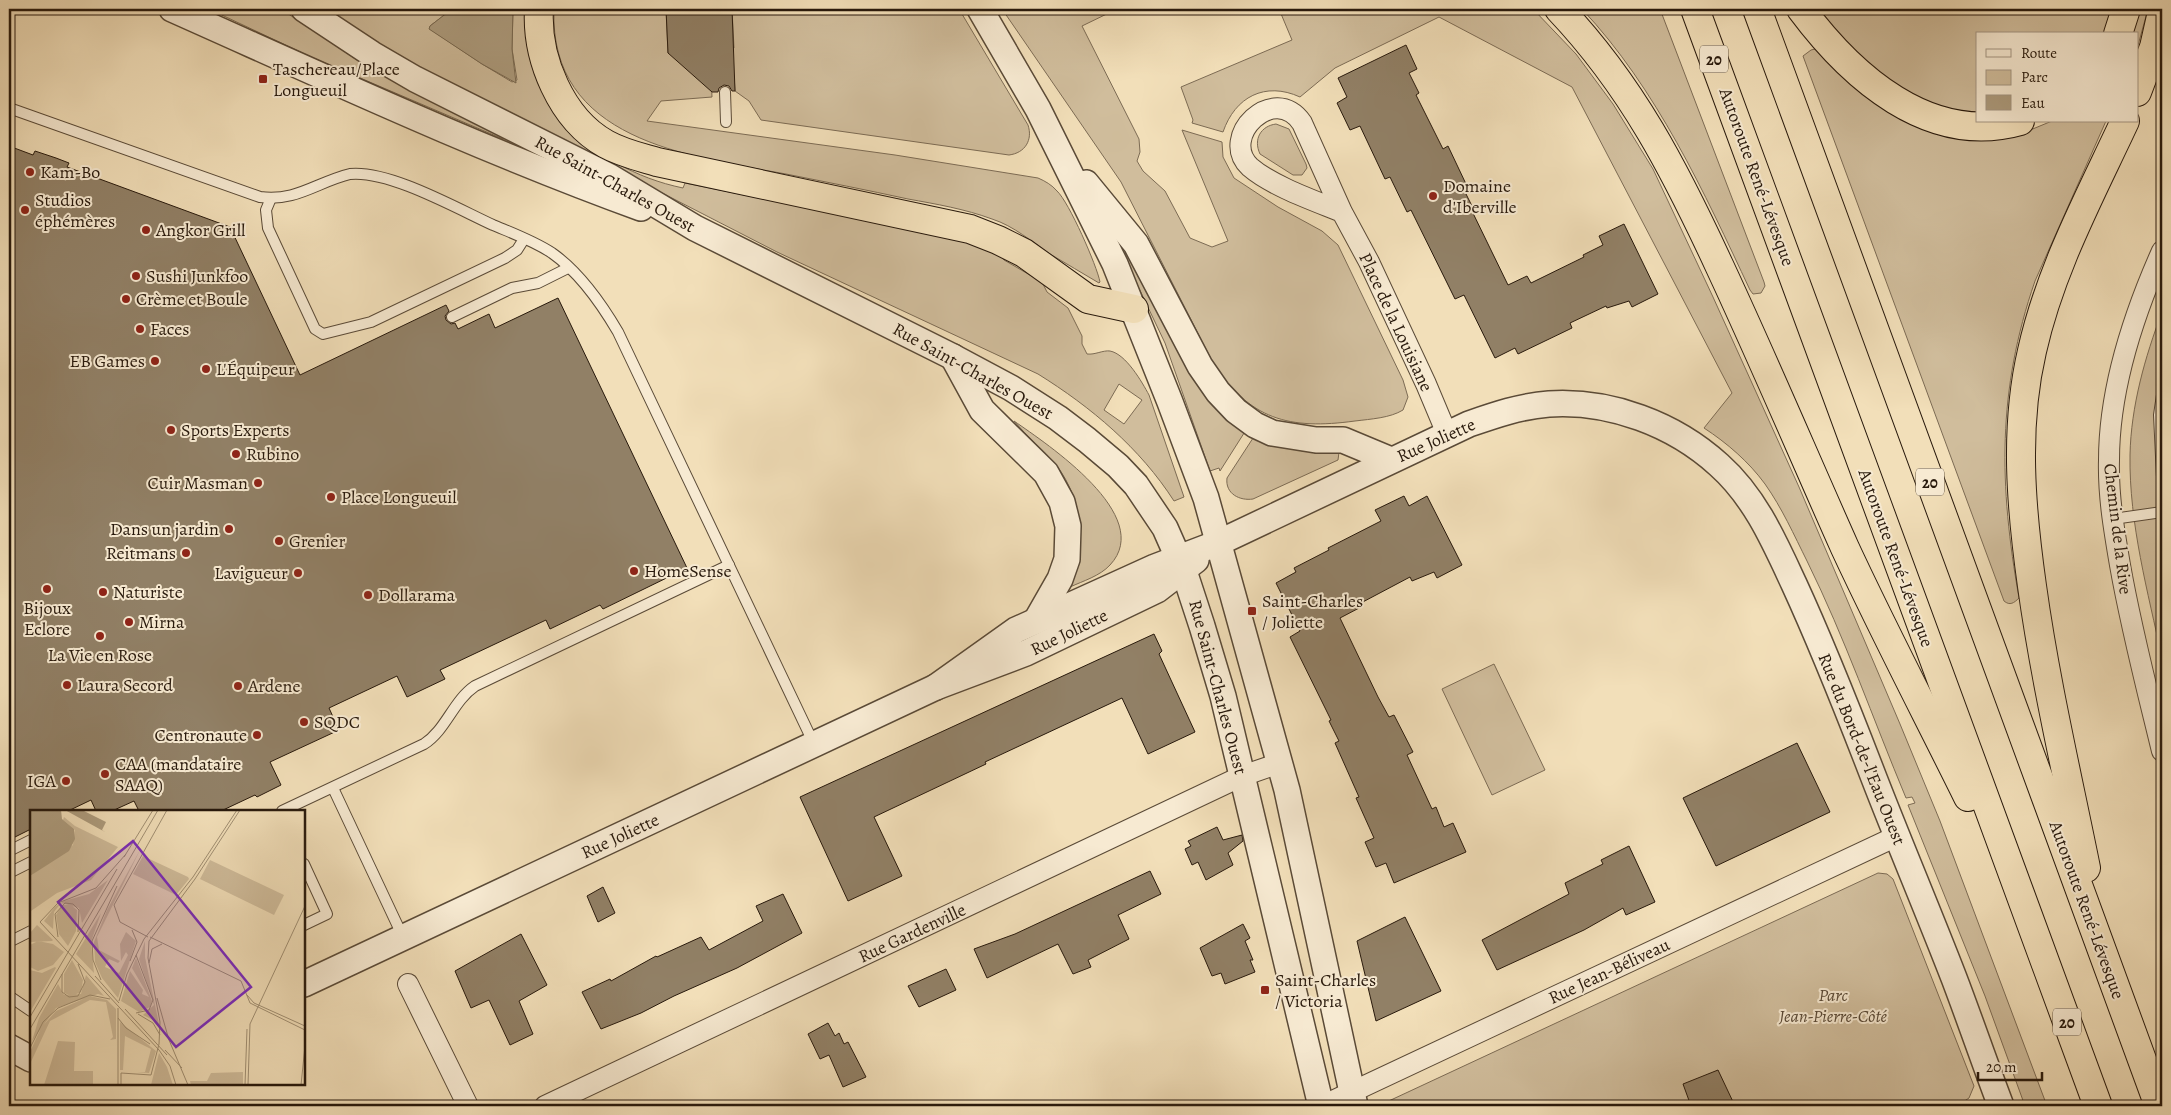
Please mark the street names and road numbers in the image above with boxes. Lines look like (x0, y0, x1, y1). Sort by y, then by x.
road number: 20 (1700, 46, 1728, 72)
street label: Autoroute René-Lévesque (1713, 84, 1800, 269)
street label: Rue Saint-Charles Ouest (530, 130, 700, 238)
street label: Place de la Louisiane (1353, 249, 1439, 395)
street label: Rue Saint-Charles Ouest (888, 317, 1058, 425)
street label: Rue Joliette (1393, 412, 1479, 468)
street label: Chemin de la Rive (2098, 462, 2138, 596)
street label: Autoroute René-Lévesque (1852, 465, 1939, 650)
road number: 20 (1916, 468, 1944, 496)
street label: Rue Saint-Charles Ouest (1183, 597, 1253, 777)
street label: Rue Joliette (1026, 603, 1112, 661)
street label: Rue du Bord-de-l'Eau Ouest (1812, 649, 1912, 849)
street label: Rue Joliette (577, 807, 663, 865)
street label: Autoroute René-Lévesque (2043, 817, 2130, 1002)
street label: Rue Gardenville (854, 898, 970, 968)
street label: Rue Jean-Béliveau (1544, 932, 1674, 1010)
road number: 20 (2053, 1009, 2081, 1036)

